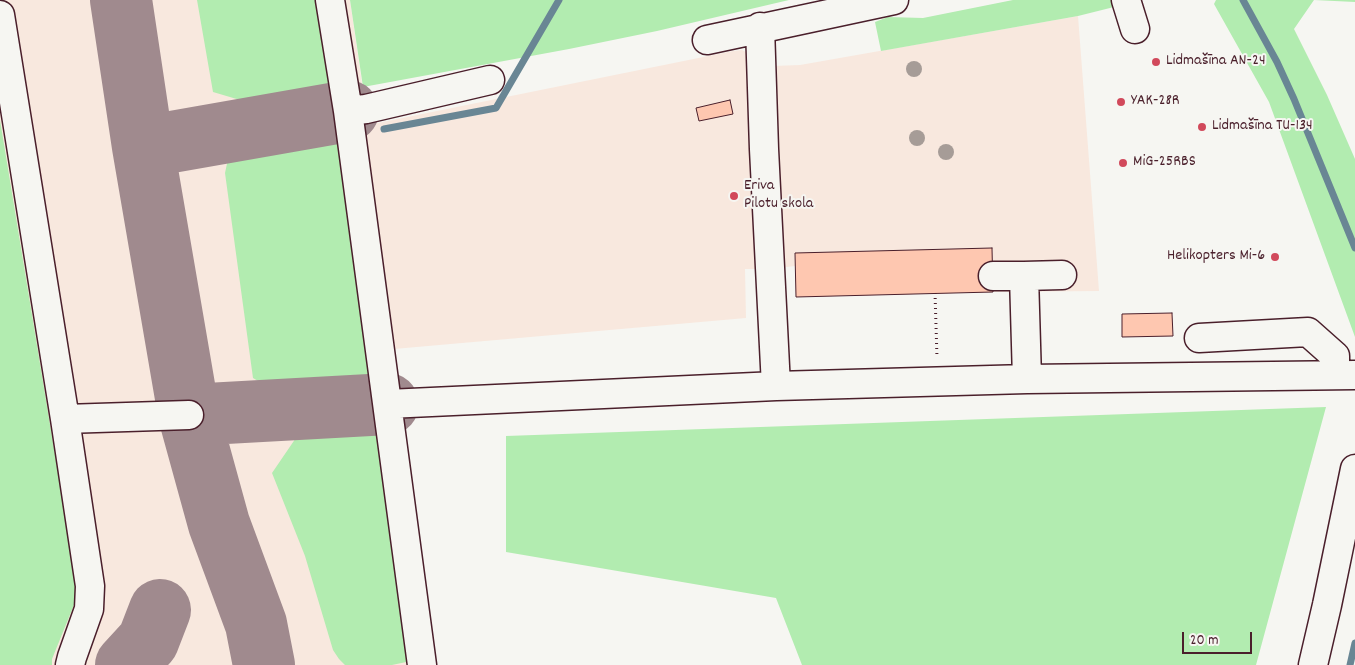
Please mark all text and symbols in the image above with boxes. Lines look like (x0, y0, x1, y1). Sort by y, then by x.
place label: Lidmašīna AN-24 (1166, 52, 1266, 72)
marker: Lidmašīna AN-24 (1150, 56, 1162, 68)
place label: YAK-28R (1131, 92, 1180, 112)
marker: YAK-28R (1115, 96, 1127, 108)
place label: Lidmašīna TU-134 (1212, 117, 1313, 137)
marker: Lidmašīna TU-134 (1196, 121, 1208, 133)
place label: MiG-25RBS (1133, 153, 1196, 173)
marker: MiG-25RBS (1117, 157, 1129, 169)
place label: Eriva Pilotu skola (744, 177, 813, 215)
marker: Eriva Pilotu skola (728, 190, 740, 202)
place label: Helikopters Mi-6 (1167, 247, 1265, 267)
marker: Helikopters Mi-6 (1269, 251, 1281, 263)
scale bar (1185, 622, 1255, 654)
text: 20 m (1190, 630, 1218, 652)

